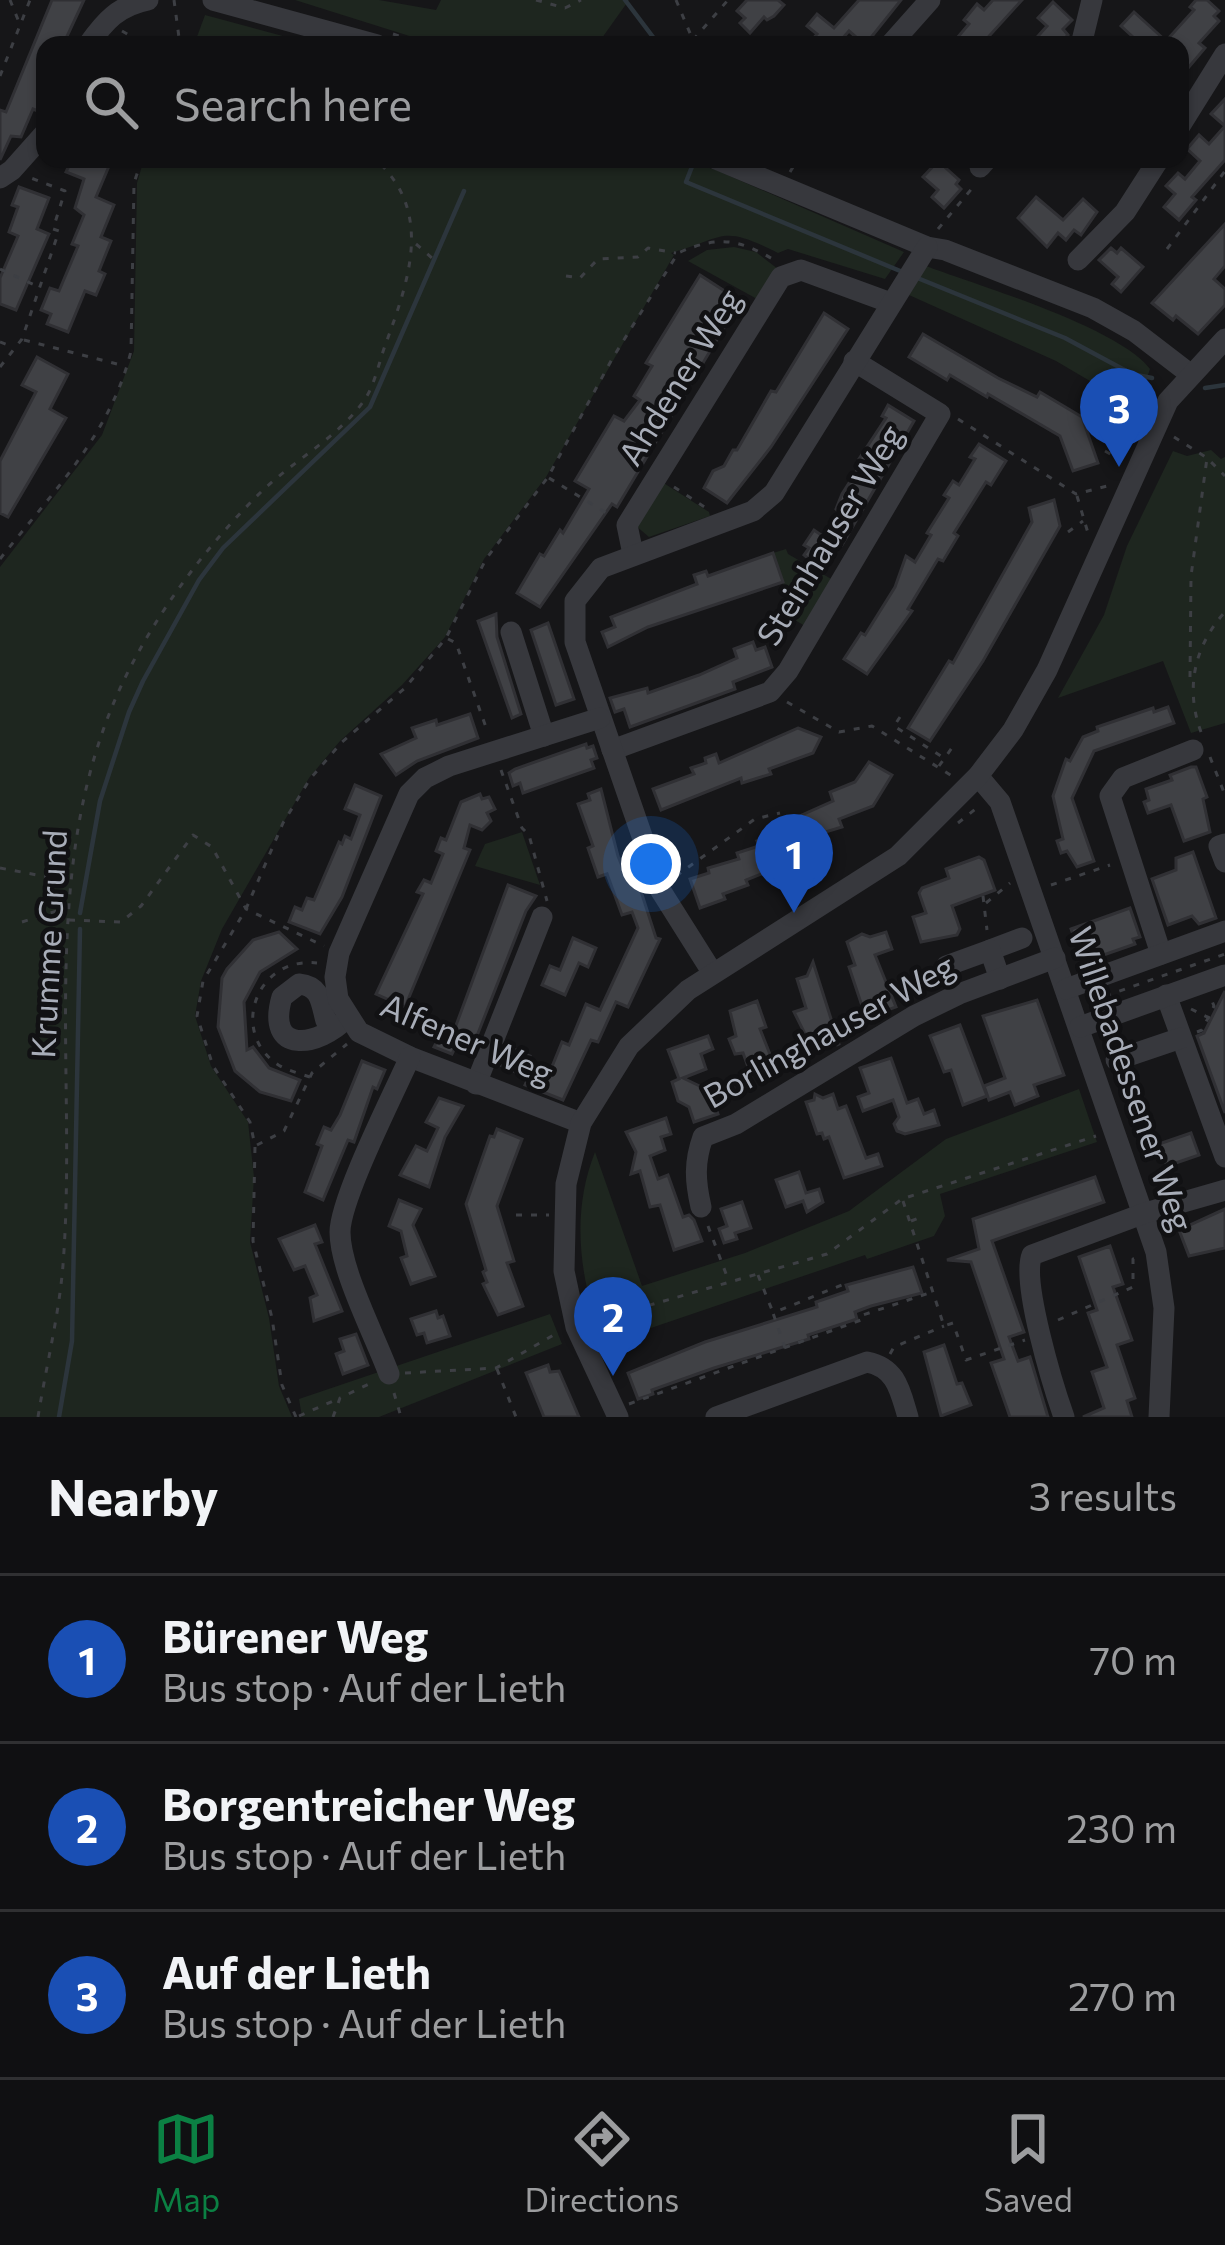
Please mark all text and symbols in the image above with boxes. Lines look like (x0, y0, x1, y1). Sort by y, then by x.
search box (36, 36, 1189, 168)
icon: search (78, 69, 144, 135)
text: Search here (174, 75, 412, 130)
street label: Ahdener Weg (608, 280, 749, 472)
pin: 3 (1080, 368, 1158, 467)
street label: Steinhauser Weg (747, 416, 911, 652)
pin: 1 (755, 814, 833, 913)
street label: Krumme Grund (21, 829, 74, 1059)
your location (621, 834, 681, 894)
street label: Willebadessener Weg (1061, 921, 1204, 1236)
street label: Borlinghauser Weg (695, 944, 961, 1116)
street label: Alfener Weg (375, 983, 560, 1092)
pin: 2 (574, 1277, 652, 1376)
text: Nearby (48, 1464, 218, 1527)
text: 3 results (1029, 1471, 1177, 1519)
text: Bürener Weg (162, 1607, 428, 1662)
text: 1 (78, 1635, 96, 1683)
text: 70 m (1090, 1635, 1177, 1683)
text: Bus stop · Auf der Lieth (162, 1662, 566, 1710)
text: Borgentreicher Weg (162, 1775, 576, 1830)
text: 2 (76, 1803, 98, 1851)
text: 230 m (1066, 1803, 1177, 1851)
text: Bus stop · Auf der Lieth (162, 1830, 566, 1878)
text: Auf der Lieth (162, 1943, 431, 1998)
text: 3 (76, 1971, 98, 2019)
text: 270 m (1068, 1971, 1177, 2019)
text: Bus stop · Auf der Lieth (162, 1998, 566, 2046)
tab: Map (152, 2106, 220, 2219)
tab: Directions (525, 2106, 679, 2219)
tab: Saved (984, 2106, 1073, 2219)

